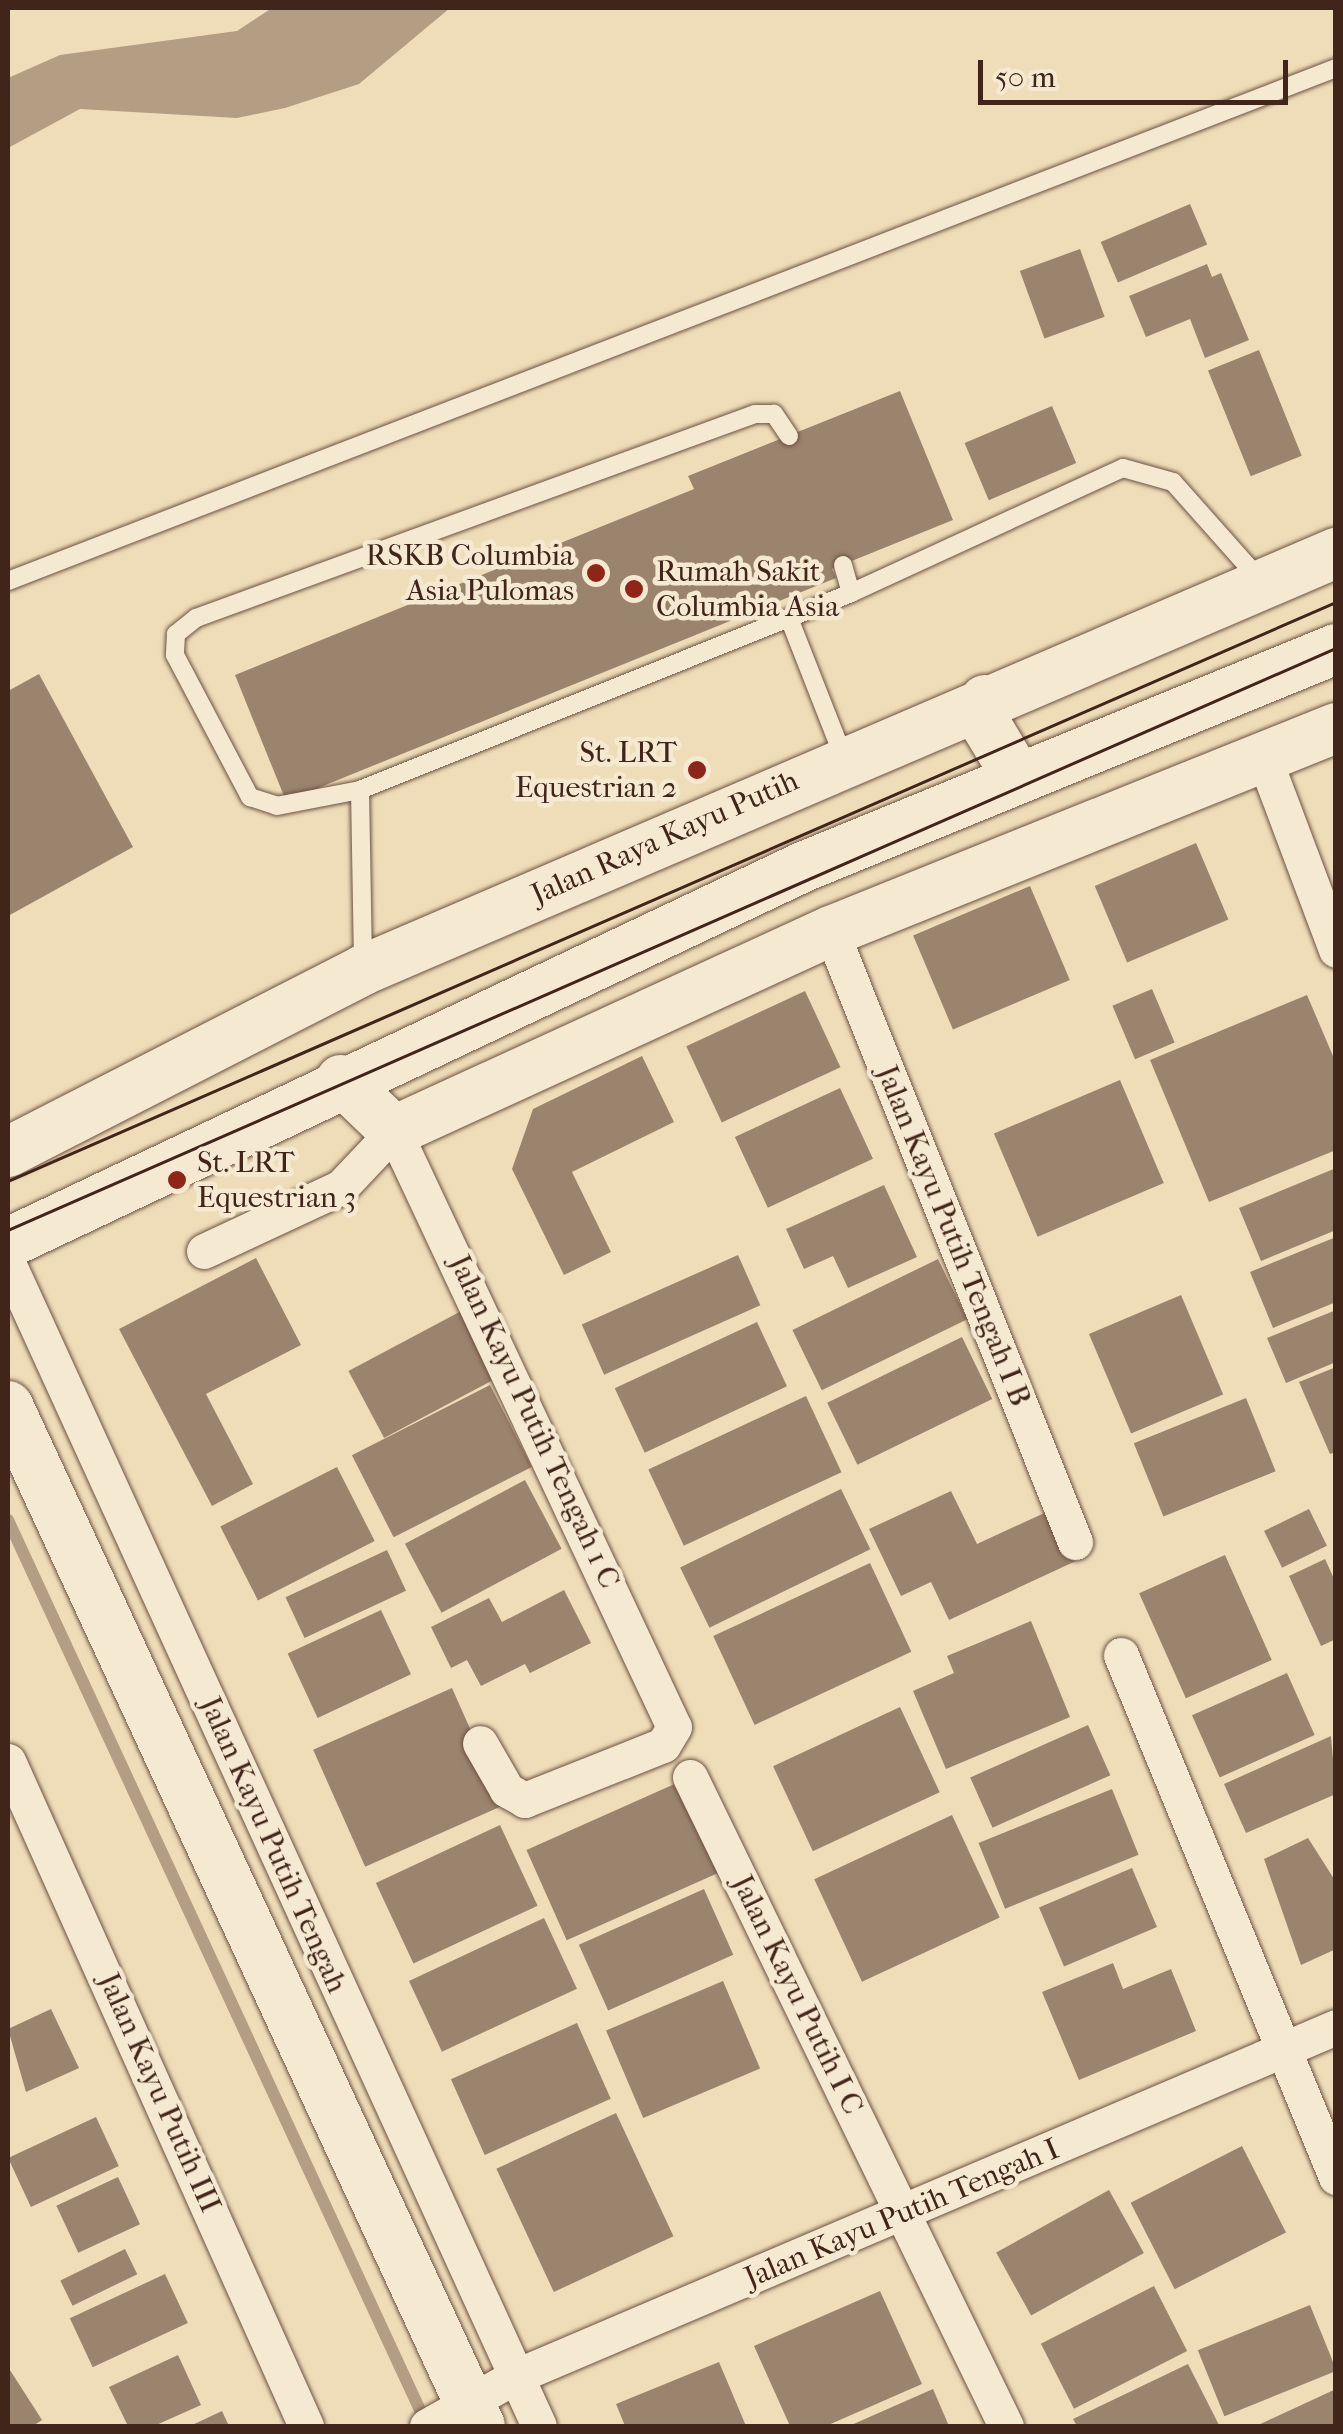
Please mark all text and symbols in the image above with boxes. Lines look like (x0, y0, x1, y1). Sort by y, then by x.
scale bar (983, 40, 1293, 102)
text: 50 m (995, 60, 1056, 95)
place label: RSKB Columbia Asia Pulomas (366, 538, 574, 608)
place label: Rumah Sakit Columbia Asia (656, 554, 839, 624)
marker: RSKB Columbia Asia Pulomas (583, 560, 609, 586)
marker: Rumah Sakit Columbia Asia (621, 576, 647, 602)
place label: St. LRT Equestrian 2 (515, 735, 677, 806)
marker: St. LRT Equestrian 2 (686, 759, 708, 781)
street label: Jalan Raya Kayu Putih (526, 763, 804, 913)
street label: Jalan Kayu Putih Tengah I B (868, 1060, 1038, 1412)
place label: St. LRT Equestrian 3 (197, 1145, 356, 1216)
marker: St. LRT Equestrian 3 (166, 1169, 188, 1191)
street label: Jalan Kayu Putih Tengah 1 C (441, 1250, 627, 1594)
street label: Jalan Kayu Putih Tengah (191, 1692, 355, 1998)
street label: Jalan Kayu Putih I C (723, 1870, 871, 2120)
street label: Jalan Kayu Putih III (90, 1968, 228, 2218)
street label: Jalan Kayu Putih Tengah I (739, 2131, 1065, 2297)

